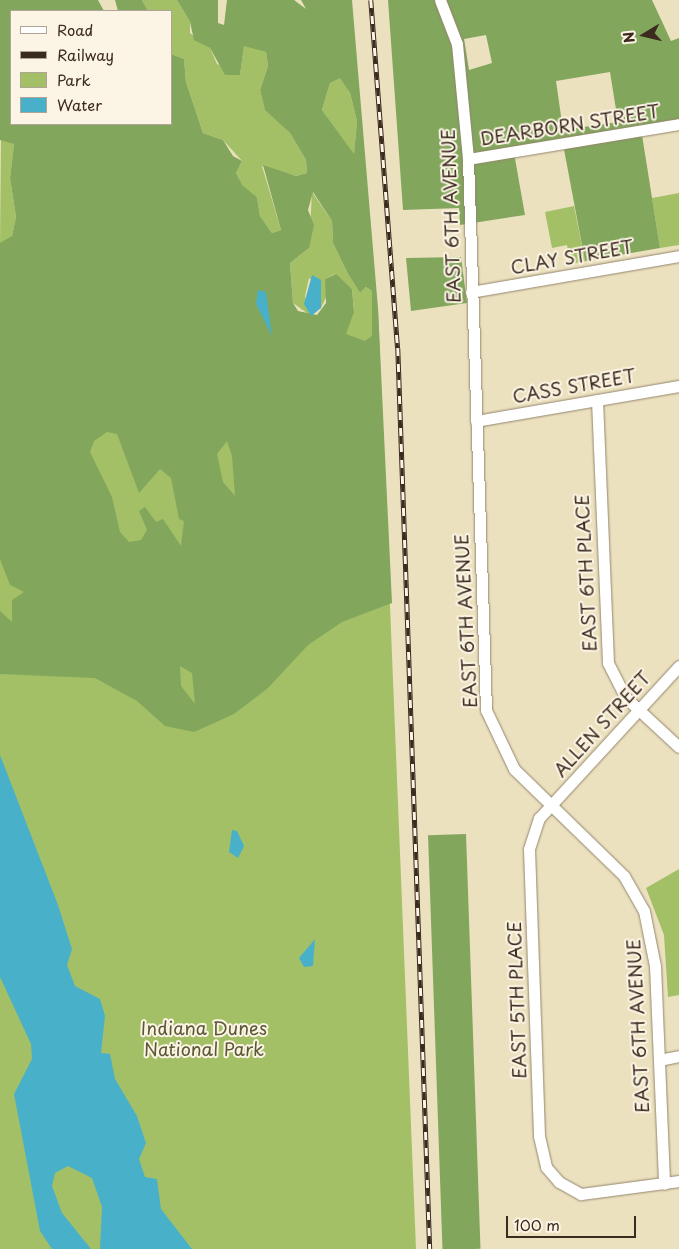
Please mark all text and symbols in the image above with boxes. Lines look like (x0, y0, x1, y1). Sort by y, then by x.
legend (10, 10, 172, 125)
north arrow (619, 10, 669, 60)
text: Road (57, 18, 93, 41)
text: N (617, 30, 640, 45)
text: Railway (57, 43, 114, 66)
text: Park (57, 68, 91, 91)
text: Water (57, 93, 102, 116)
street label: DEARBORN STREET (478, 100, 662, 150)
street label: EAST 6TH AVENUE (437, 129, 465, 303)
street label: CLAY STREET (509, 236, 635, 278)
street label: CASS STREET (510, 364, 638, 408)
street label: EAST 6TH PLACE (571, 494, 601, 652)
street label: EAST 6TH AVENUE (451, 534, 481, 708)
street label: ALLEN STREET (548, 666, 656, 782)
street label: EAST 5TH PLACE (503, 921, 531, 1079)
street label: EAST 6TH AVENUE (623, 939, 653, 1113)
park label: Indiana Dunes National Park (141, 1018, 267, 1060)
scale bar (509, 1206, 639, 1238)
text: 100 m (514, 1213, 560, 1236)

